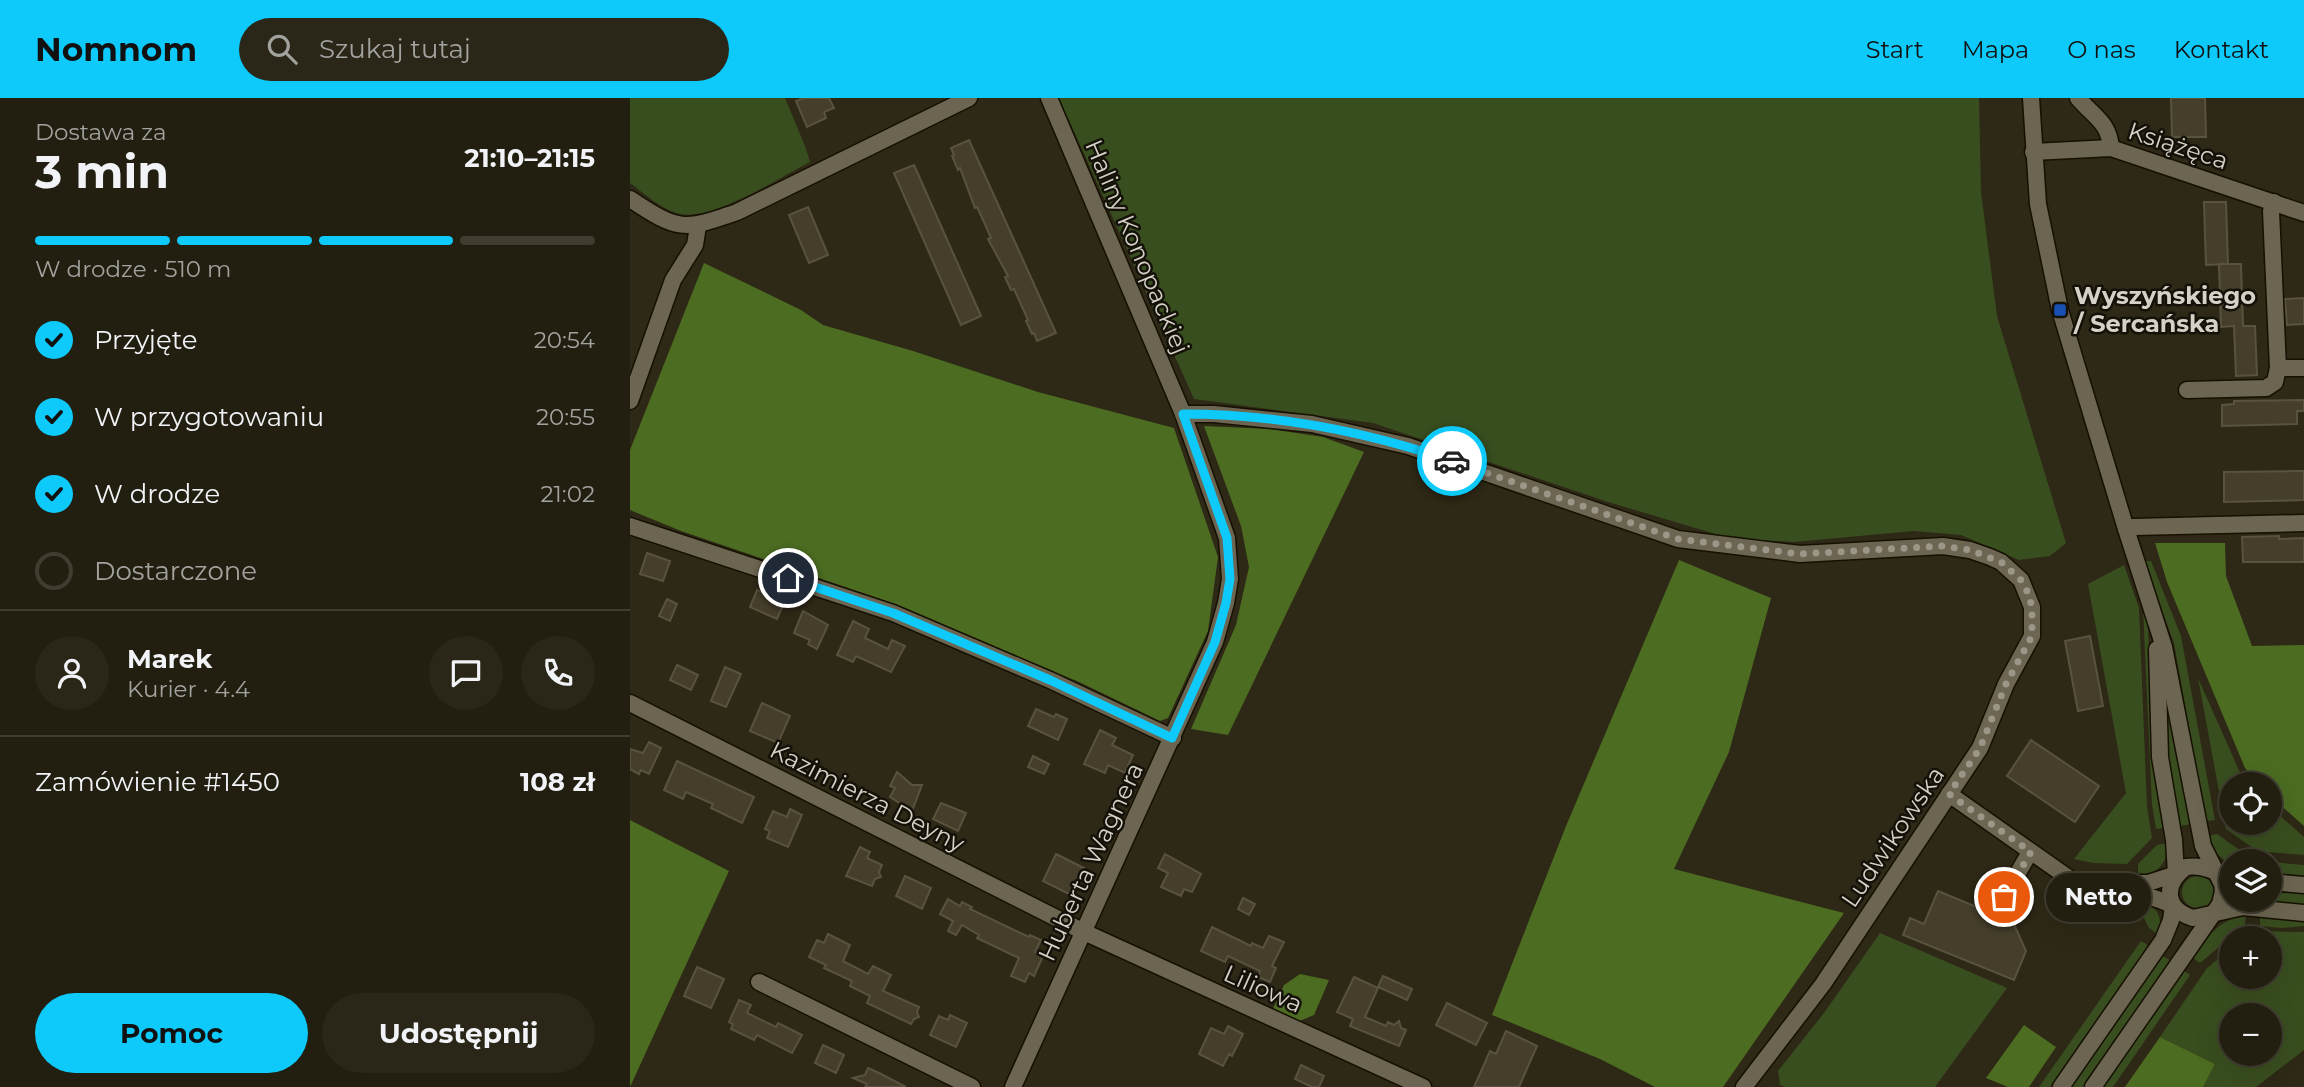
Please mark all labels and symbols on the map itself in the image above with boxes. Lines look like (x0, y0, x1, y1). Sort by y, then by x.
street label: Książęca (2125, 116, 2232, 175)
street label: Haliny Konopackiej (1079, 135, 1196, 358)
place label: Wyszyńskiego / Sercańska (2073, 281, 2256, 338)
marker: Wyszyńskiego / Sercańska (2052, 302, 2068, 318)
courier (1417, 426, 1487, 496)
pin (758, 548, 818, 608)
street label: Kazimierza Deyny (765, 735, 969, 858)
street label: Huberta Wagnera (1032, 758, 1149, 966)
street label: Ludwikowska (1835, 761, 1950, 913)
pin (1974, 867, 2034, 927)
callout: Netto (2046, 872, 2151, 922)
street label: Liliowa (1219, 958, 1307, 1019)

